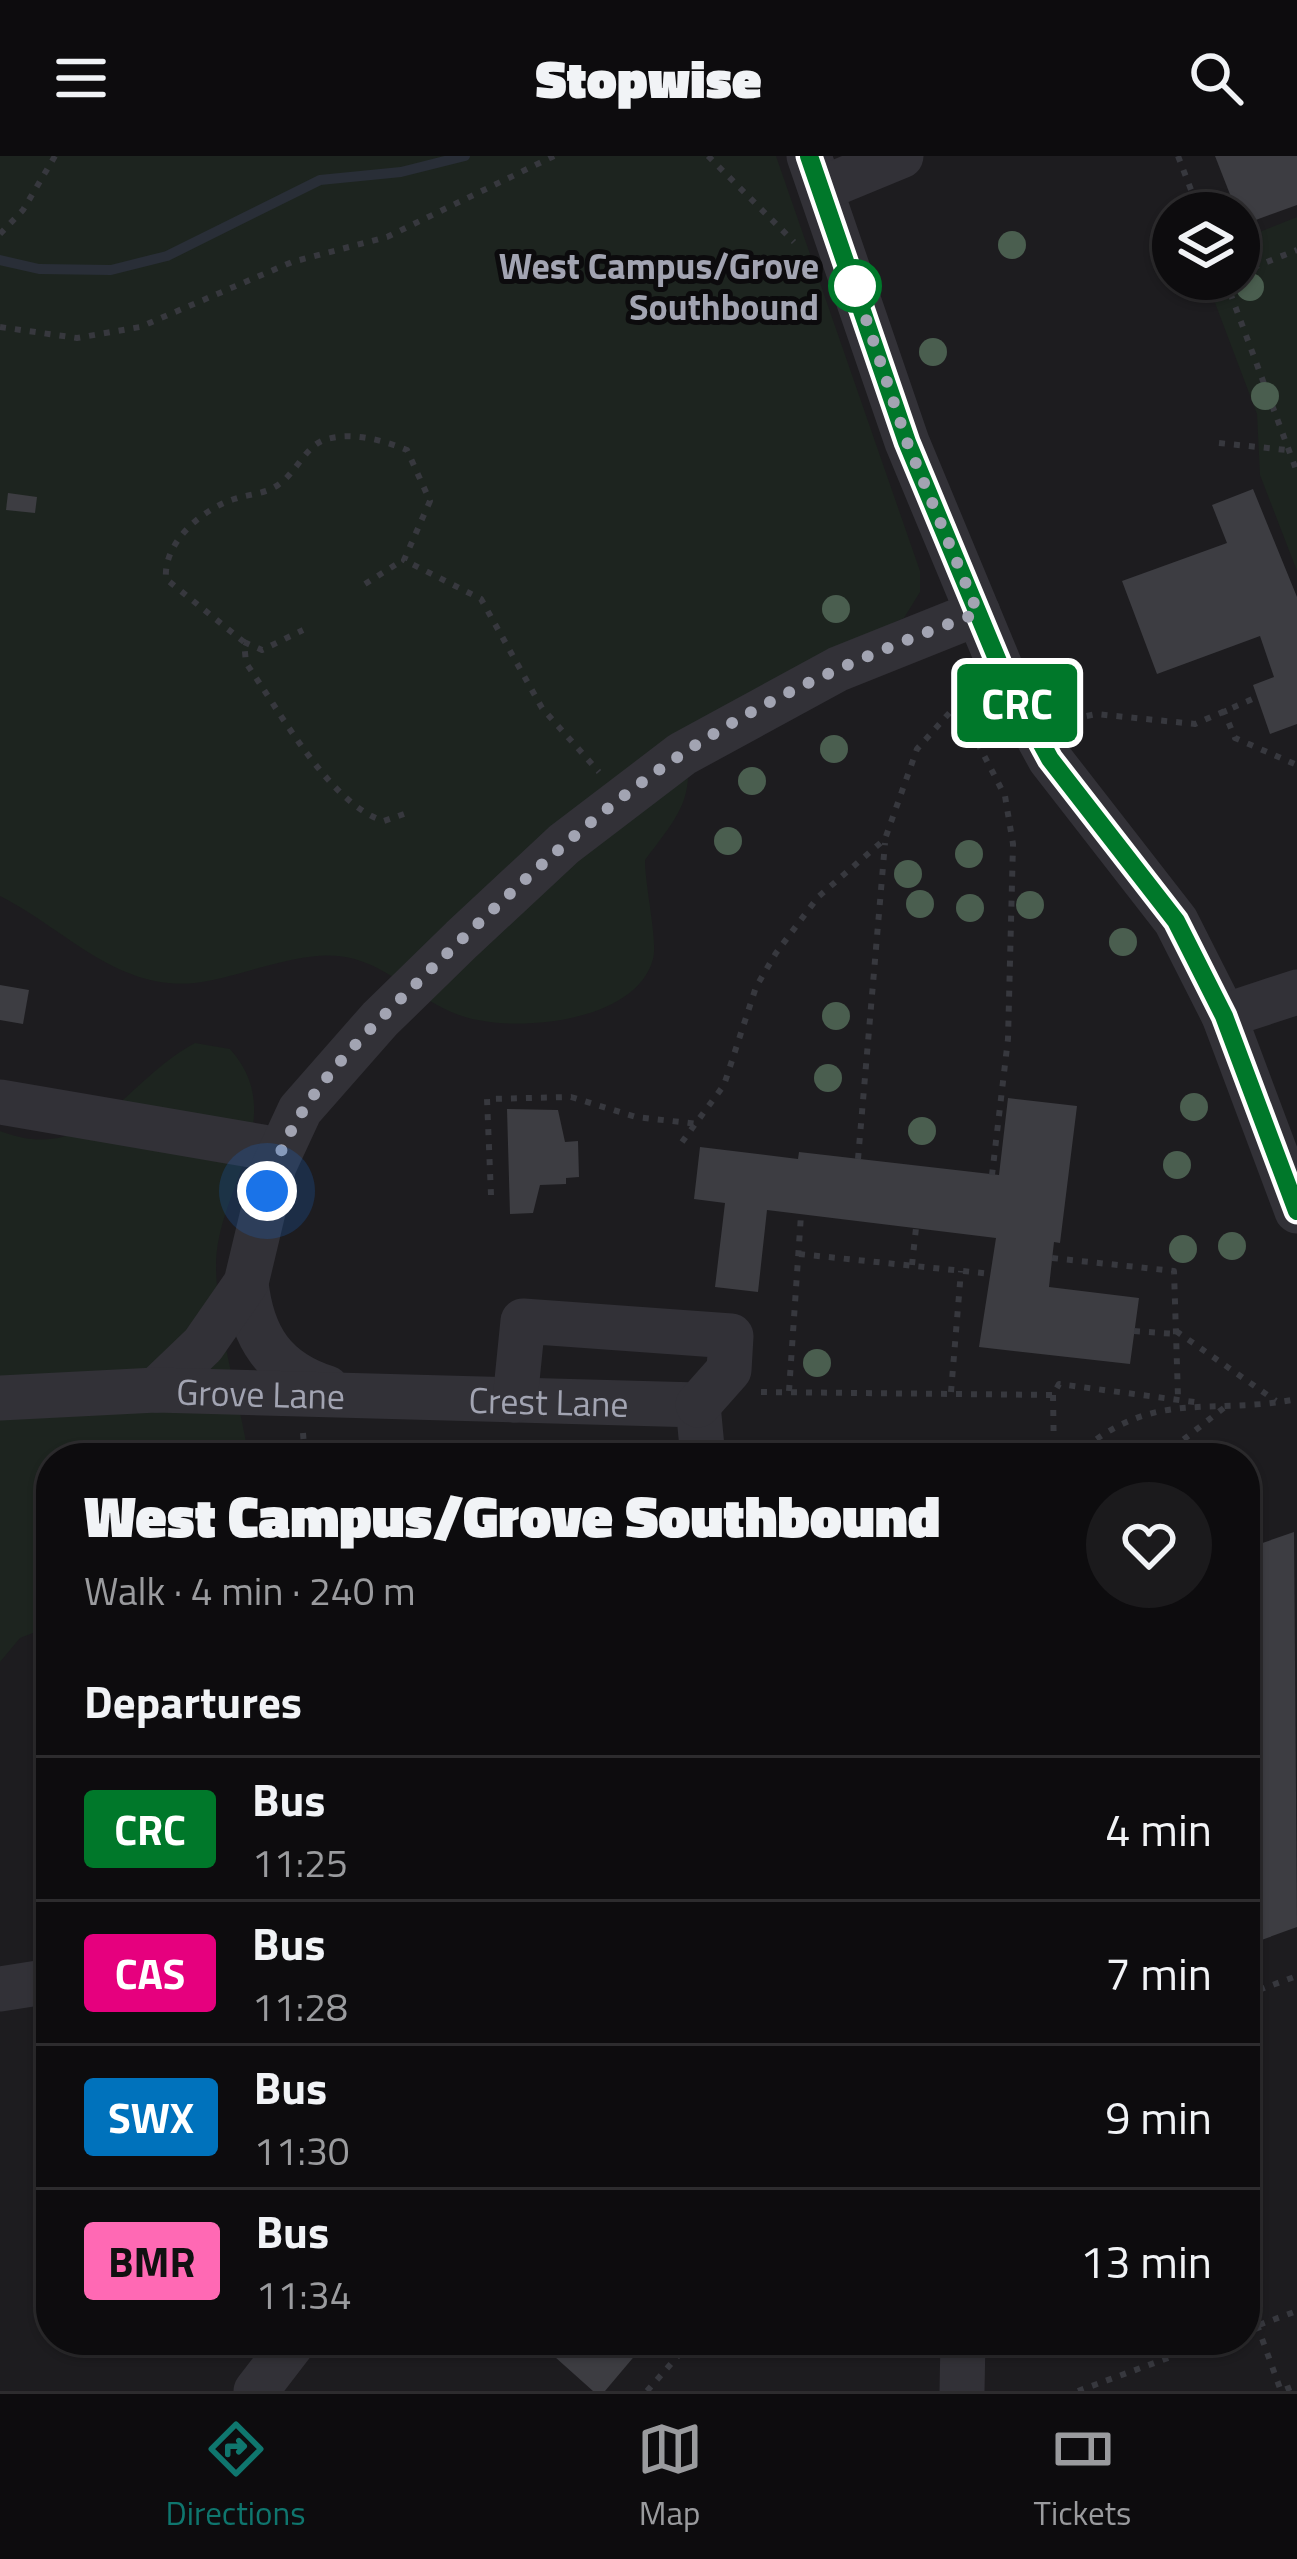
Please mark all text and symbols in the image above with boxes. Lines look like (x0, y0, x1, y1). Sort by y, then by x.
text: Stopwise (535, 37, 762, 119)
icon: menu (48, 45, 114, 111)
icon: search (1183, 45, 1249, 111)
map controls (1152, 192, 1260, 300)
button: layers (1152, 192, 1260, 300)
place label: West Campus/Grove Southbound (499, 238, 819, 334)
marker: West Campus/Grove Southbound (830, 261, 880, 311)
line badge: CRC (948, 664, 1086, 742)
text: CRC (981, 671, 1053, 735)
your location (237, 1161, 297, 1221)
street label: Grove Lane (176, 1363, 346, 1423)
street label: Crest Lane (468, 1371, 629, 1431)
text: West Campus/Grove Southbound (84, 1472, 940, 1559)
button: heart (1086, 1482, 1212, 1608)
text: Walk · 4 min · 240 m (84, 1561, 416, 1620)
text: Departures (84, 1667, 302, 1735)
text: Bus (252, 1765, 326, 1833)
text: 4 min (1105, 1795, 1212, 1863)
text: CRC (114, 1797, 186, 1861)
text: 11:25 (252, 1833, 348, 1892)
text: Bus (252, 1909, 326, 1977)
text: 7 min (1105, 1939, 1212, 2007)
text: CAS (115, 1941, 185, 2005)
text: 11:28 (252, 1977, 348, 2036)
text: Bus (254, 2053, 327, 2121)
text: 9 min (1105, 2083, 1212, 2151)
text: SWX (108, 2085, 194, 2149)
text: 11:30 (254, 2121, 350, 2180)
text: Bus (256, 2197, 329, 2265)
text: 13 min (1080, 2227, 1212, 2295)
text: BMR (108, 2229, 196, 2293)
text: 11:34 (256, 2265, 351, 2324)
tab: Directions (166, 2416, 305, 2538)
tab: Map (637, 2416, 703, 2538)
tab: Tickets (1034, 2416, 1131, 2538)

